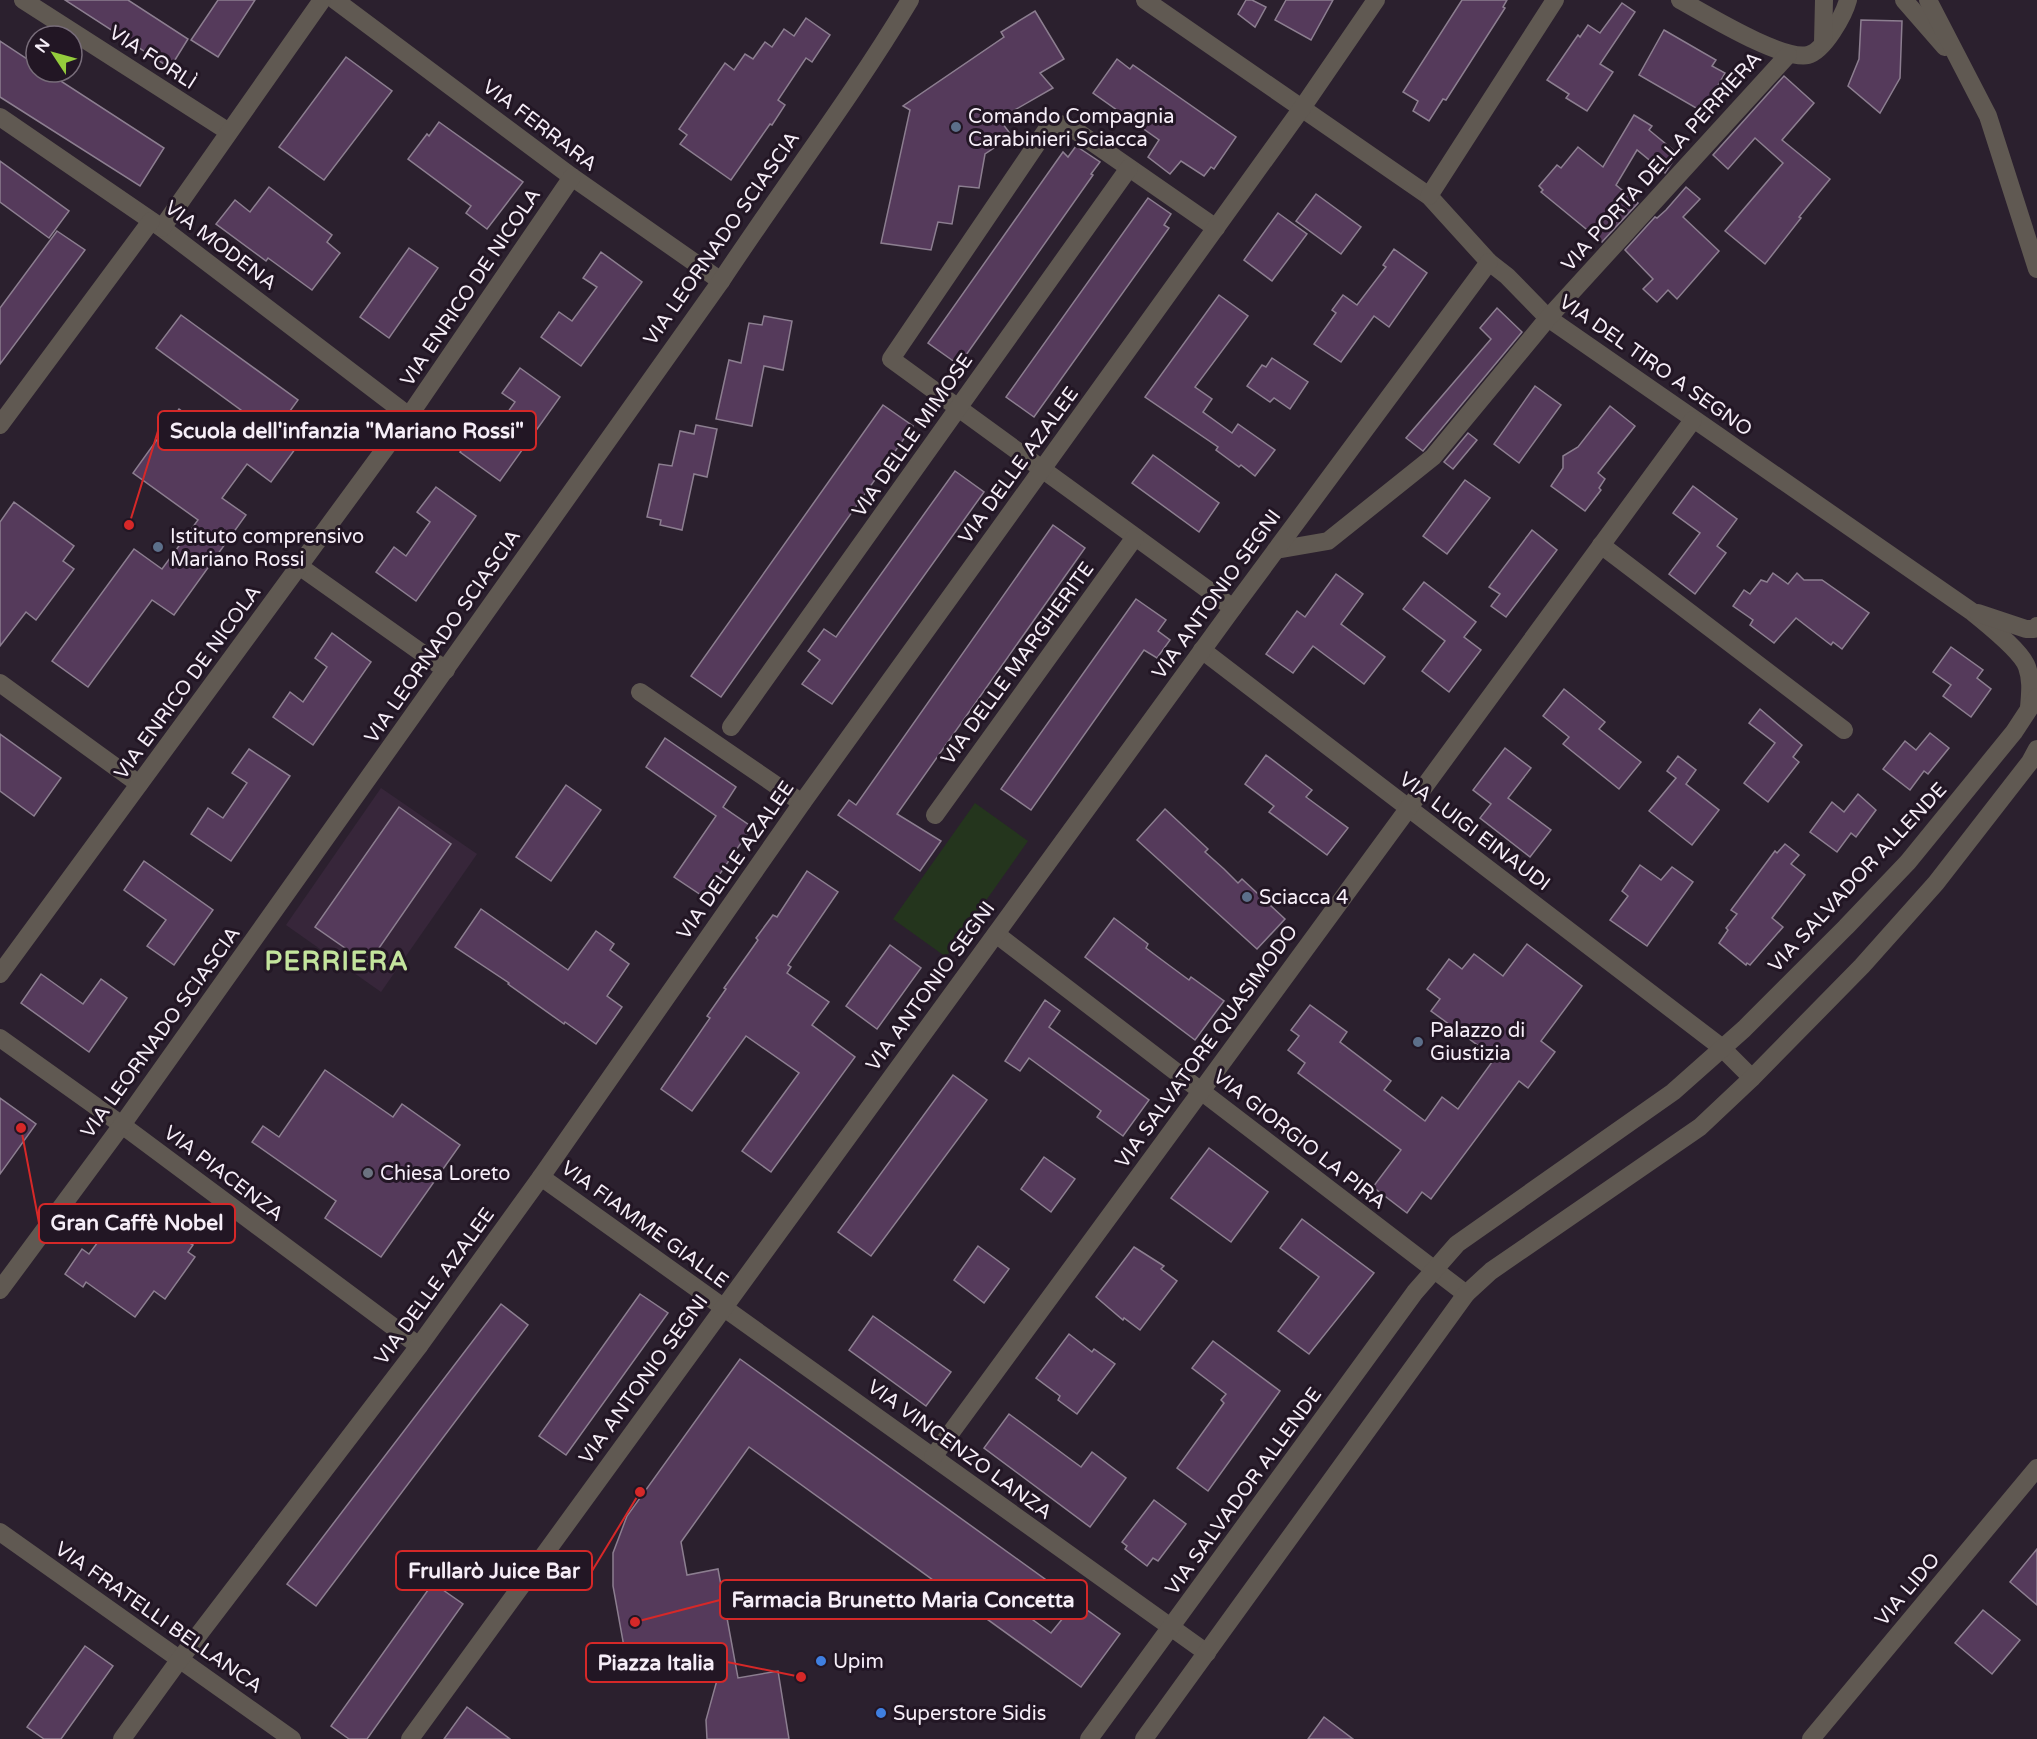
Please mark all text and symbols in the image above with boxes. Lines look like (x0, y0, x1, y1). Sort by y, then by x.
street label: VIA FORLÌ (104, 20, 201, 95)
north arrow (24, 24, 84, 84)
text: N (31, 35, 55, 57)
street label: VIA PORTA DELLA PERRIERA (1557, 47, 1767, 277)
street label: VIA FERRARA (477, 75, 601, 177)
place label: Comando Compagnia Carabinieri Sciacca (968, 105, 1174, 152)
marker: Comando Compagnia Carabinieri Sciacca (949, 120, 963, 134)
street label: VIA LEORNADO SCIASCIA (639, 127, 805, 350)
street label: VIA ENRICO DE NICOLA (395, 184, 546, 391)
street label: VIA MODENA (160, 196, 281, 296)
street label: VIA DEL TIRO A SEGNO (1554, 290, 1757, 442)
street label: VIA DELLE MIMOSE (847, 349, 978, 522)
street label: VIA DELLE AZALEE (954, 382, 1084, 549)
callout: Scuola dell'infanzia "Mariano Rossi" (158, 411, 536, 450)
text: Scuola dell'infanzia "Mariano Rossi" (170, 419, 524, 444)
street label: VIA ANTONIO SEGNI (1147, 505, 1286, 684)
place label: Istituto comprensivo Mariano Rossi (170, 525, 364, 572)
street label: VIA LEORNADO SCIASCIA (360, 525, 526, 748)
marker: Istituto comprensivo Mariano Rossi (151, 540, 165, 554)
street label: VIA DELLE MARGHERITE (936, 557, 1099, 770)
street label: VIA ENRICO DE NICOLA (109, 581, 266, 784)
street label: VIA LUIGI EINAUDI (1394, 767, 1555, 896)
street label: VIA DELLE AZALEE (672, 777, 800, 945)
street label: VIA SALVADOR ALLENDE (1763, 778, 1952, 978)
place label: Sciacca 4 (1259, 886, 1348, 910)
marker: Sciacca 4 (1240, 890, 1254, 904)
street label: VIA ANTONIO SEGNI (861, 897, 1000, 1076)
street label: VIA SALVATORE QUASIMODO (1110, 920, 1303, 1173)
street label: VIA LEORNADO SCIASCIA (76, 922, 246, 1143)
district label: PERRIERA (265, 946, 410, 977)
place label: Palazzo di Giustizia (1430, 1019, 1525, 1066)
marker: Palazzo di Giustizia (1411, 1035, 1425, 1049)
street label: VIA GIORGIO LA PIRA (1208, 1065, 1391, 1215)
street label: VIA PIACENZA (159, 1121, 288, 1227)
street label: VIA FIAMME GIALLE (556, 1156, 733, 1293)
place label: Chiesa Loreto (380, 1162, 510, 1186)
marker: Chiesa Loreto (361, 1166, 375, 1180)
street label: VIA DELLE AZALEE (370, 1203, 500, 1370)
callout: Gran Caffè Nobel (39, 1204, 235, 1243)
text: Gran Caffè Nobel (51, 1211, 223, 1236)
street label: VIA ANTONIO SEGNI (574, 1290, 713, 1469)
street label: VIA VINCENZO LANZA (863, 1375, 1056, 1525)
street label: VIA SALVADOR ALLENDE (1160, 1383, 1327, 1600)
street label: VIA FRATELLI BELLANCA (50, 1537, 267, 1699)
street label: VIA LIDO (1870, 1548, 1945, 1631)
callout: Frullarò Juice Bar (396, 1551, 592, 1590)
text: Frullarò Juice Bar (408, 1559, 581, 1584)
callout: Farmacia Brunetto Maria Concetta (720, 1580, 1087, 1619)
text: Farmacia Brunetto Maria Concetta (731, 1588, 1075, 1613)
callout: Piazza Italia (586, 1643, 727, 1682)
place label: Upim (833, 1650, 884, 1674)
text: Piazza Italia (598, 1651, 715, 1676)
marker: Upim (814, 1654, 828, 1668)
place label: Superstore Sidis (893, 1702, 1046, 1726)
marker: Superstore Sidis (874, 1706, 888, 1720)

